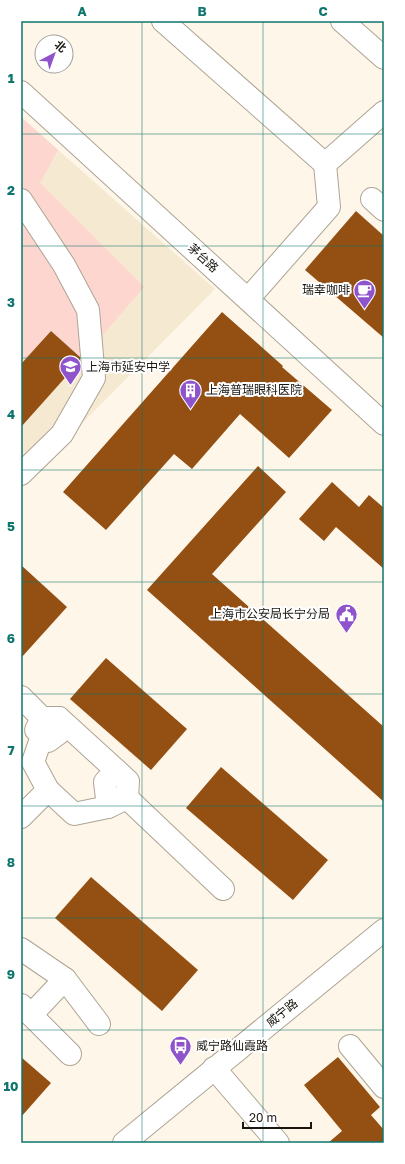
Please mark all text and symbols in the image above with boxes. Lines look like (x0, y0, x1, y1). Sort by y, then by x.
text: A (77, 3, 87, 19)
text: B (197, 3, 207, 19)
text: C (318, 3, 328, 19)
north arrow (34, 34, 74, 74)
text: 北 (52, 38, 69, 55)
text: 1 (8, 70, 15, 86)
text: 2 (7, 182, 15, 198)
street label: 茅台路 (185, 240, 222, 275)
cafe icon: 瑞幸咖啡 (352, 277, 378, 310)
place label: 瑞幸咖啡 (302, 282, 350, 297)
text: 3 (7, 294, 15, 310)
school or university icon: 上海市延安中学 (57, 354, 83, 387)
place label: 上海市延安中学 (86, 359, 170, 374)
building icon: 上海普瑞眼科医院 (177, 377, 203, 410)
place label: 上海普瑞眼科医院 (206, 382, 302, 397)
text: 4 (7, 406, 15, 422)
text: 5 (7, 518, 15, 534)
public building icon: 上海市公安局长宁分局 (333, 601, 359, 634)
place label: 上海市公安局长宁分局 (210, 606, 330, 621)
text: 6 (7, 630, 15, 646)
text: 7 (7, 742, 15, 758)
text: 8 (7, 854, 15, 870)
text: 9 (7, 966, 15, 982)
street label: 威宁路 (263, 995, 300, 1030)
bus stop icon: 威宁路仙霞路 (167, 1033, 193, 1066)
place label: 威宁路仙霞路 (196, 1038, 268, 1053)
text: 10 (3, 1078, 19, 1094)
scale bar (243, 1104, 311, 1130)
text: 20 m (249, 1110, 277, 1125)

